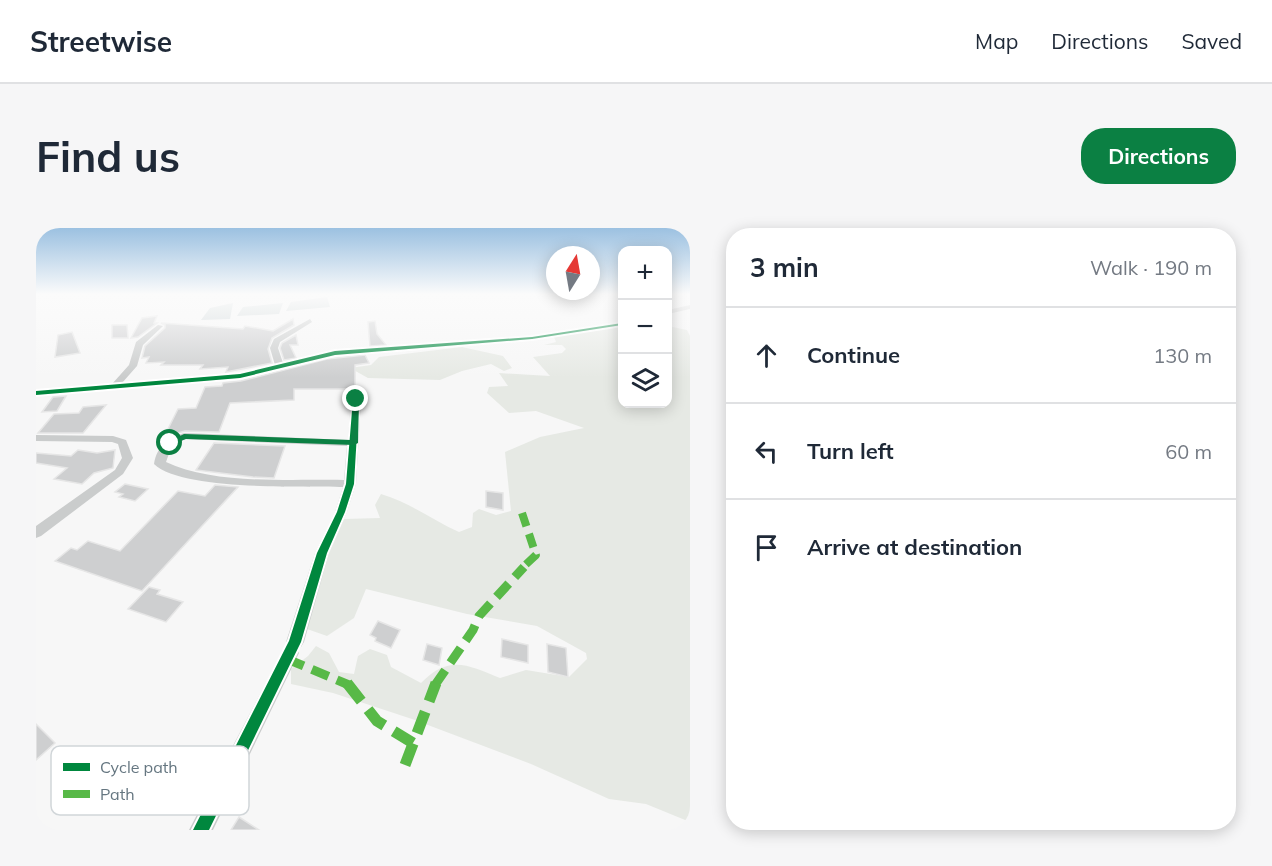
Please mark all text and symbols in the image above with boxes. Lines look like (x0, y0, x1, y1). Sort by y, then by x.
text: Streetwise (30, 24, 172, 59)
text: Map (975, 28, 1018, 54)
text: Directions (1051, 28, 1148, 54)
text: Saved (1181, 28, 1242, 54)
button: Directions (1081, 128, 1236, 184)
text: Find us (36, 130, 180, 183)
north arrow (546, 246, 600, 300)
map controls (618, 246, 672, 408)
button: + (618, 246, 672, 300)
text: 3 min (750, 251, 819, 284)
text: Walk · 190 m (1090, 255, 1212, 280)
button: − (618, 300, 672, 354)
icon: ahead (750, 339, 783, 372)
text: Continue (807, 341, 900, 369)
text: 130 m (1153, 343, 1212, 368)
button: layers (618, 354, 672, 408)
route end (342, 385, 368, 411)
route start (156, 429, 182, 455)
icon: left (750, 435, 783, 468)
text: Turn left (807, 437, 894, 465)
text: 60 m (1165, 439, 1212, 464)
icon: arrive (750, 531, 783, 564)
text: Arrive at destination (807, 533, 1022, 561)
legend (51, 746, 249, 815)
text: Cycle path (100, 757, 178, 777)
text: Path (100, 784, 135, 804)

